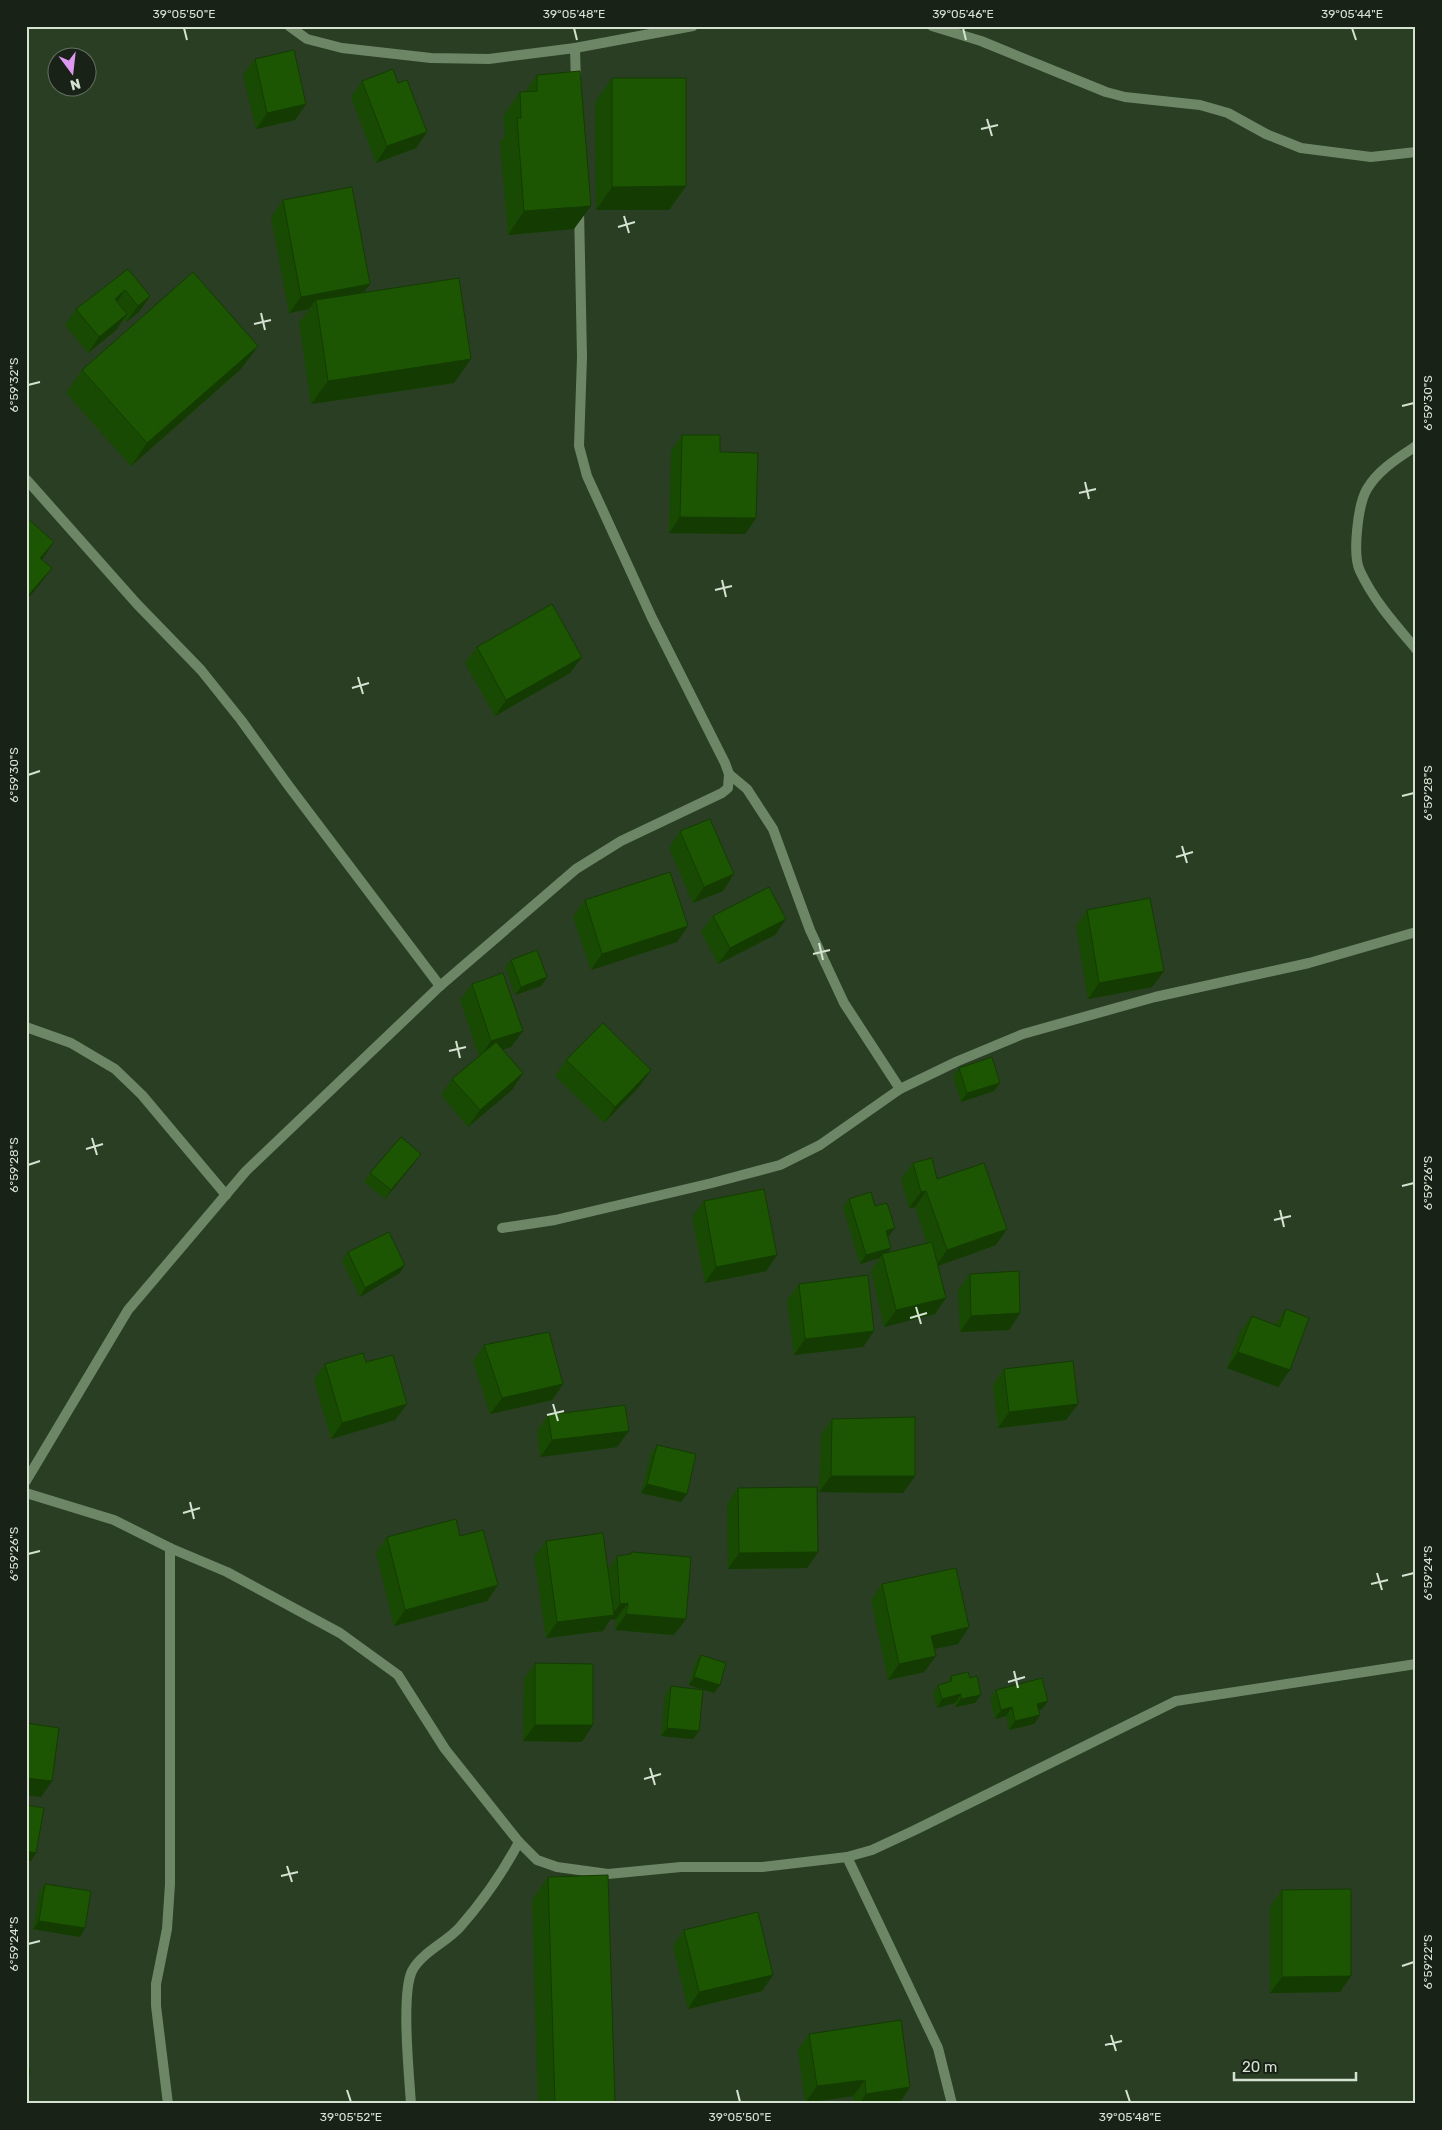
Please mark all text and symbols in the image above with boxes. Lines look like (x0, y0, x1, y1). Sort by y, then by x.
text: 39°05'50"E (153, 7, 215, 21)
text: 39°05'48"E (543, 7, 605, 21)
text: 39°05'46"E (932, 7, 994, 21)
text: 39°05'44"E (1321, 7, 1383, 21)
north arrow (48, 48, 98, 98)
text: N (68, 75, 82, 94)
text: 6°59'32"S (7, 358, 21, 412)
text: 6°59'30"S (1421, 375, 1435, 431)
text: 6°59'30"S (7, 747, 21, 803)
text: 6°59'28"S (1421, 765, 1435, 821)
text: 6°59'28"S (7, 1137, 21, 1193)
text: 6°59'26"S (1421, 1156, 1435, 1210)
text: 6°59'26"S (7, 1527, 21, 1581)
text: 6°59'24"S (1421, 1546, 1435, 1600)
text: 6°59'24"S (7, 1917, 21, 1971)
text: 6°59'22"S (1421, 1935, 1435, 1989)
scale bar (1234, 2050, 1357, 2082)
text: 20 m (1242, 2058, 1277, 2076)
text: 39°05'52"E (320, 2110, 382, 2124)
text: 39°05'50"E (709, 2110, 771, 2124)
text: 39°05'48"E (1099, 2110, 1161, 2124)

